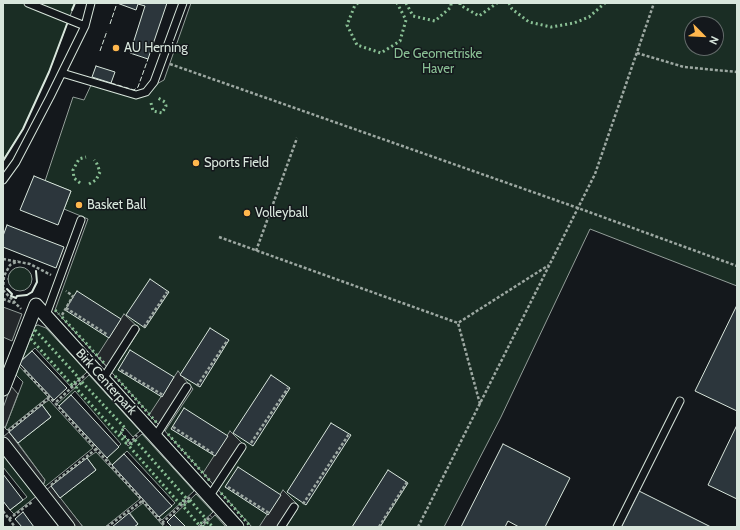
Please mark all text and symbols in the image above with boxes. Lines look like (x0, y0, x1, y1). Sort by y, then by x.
north arrow (684, 16, 724, 56)
text: N (706, 34, 722, 47)
place label: AU Herning (124, 40, 188, 56)
marker: AU Herning (111, 43, 121, 53)
park label: De Geometriske Haver (394, 46, 482, 77)
place label: Sports Field (204, 155, 269, 171)
marker: Sports Field (191, 158, 201, 168)
place label: Basket Ball (87, 197, 146, 213)
marker: Basket Ball (74, 200, 84, 210)
place label: Volleyball (255, 205, 308, 221)
marker: Volleyball (242, 208, 252, 218)
street label: Birk Centerpark (72, 346, 140, 418)

